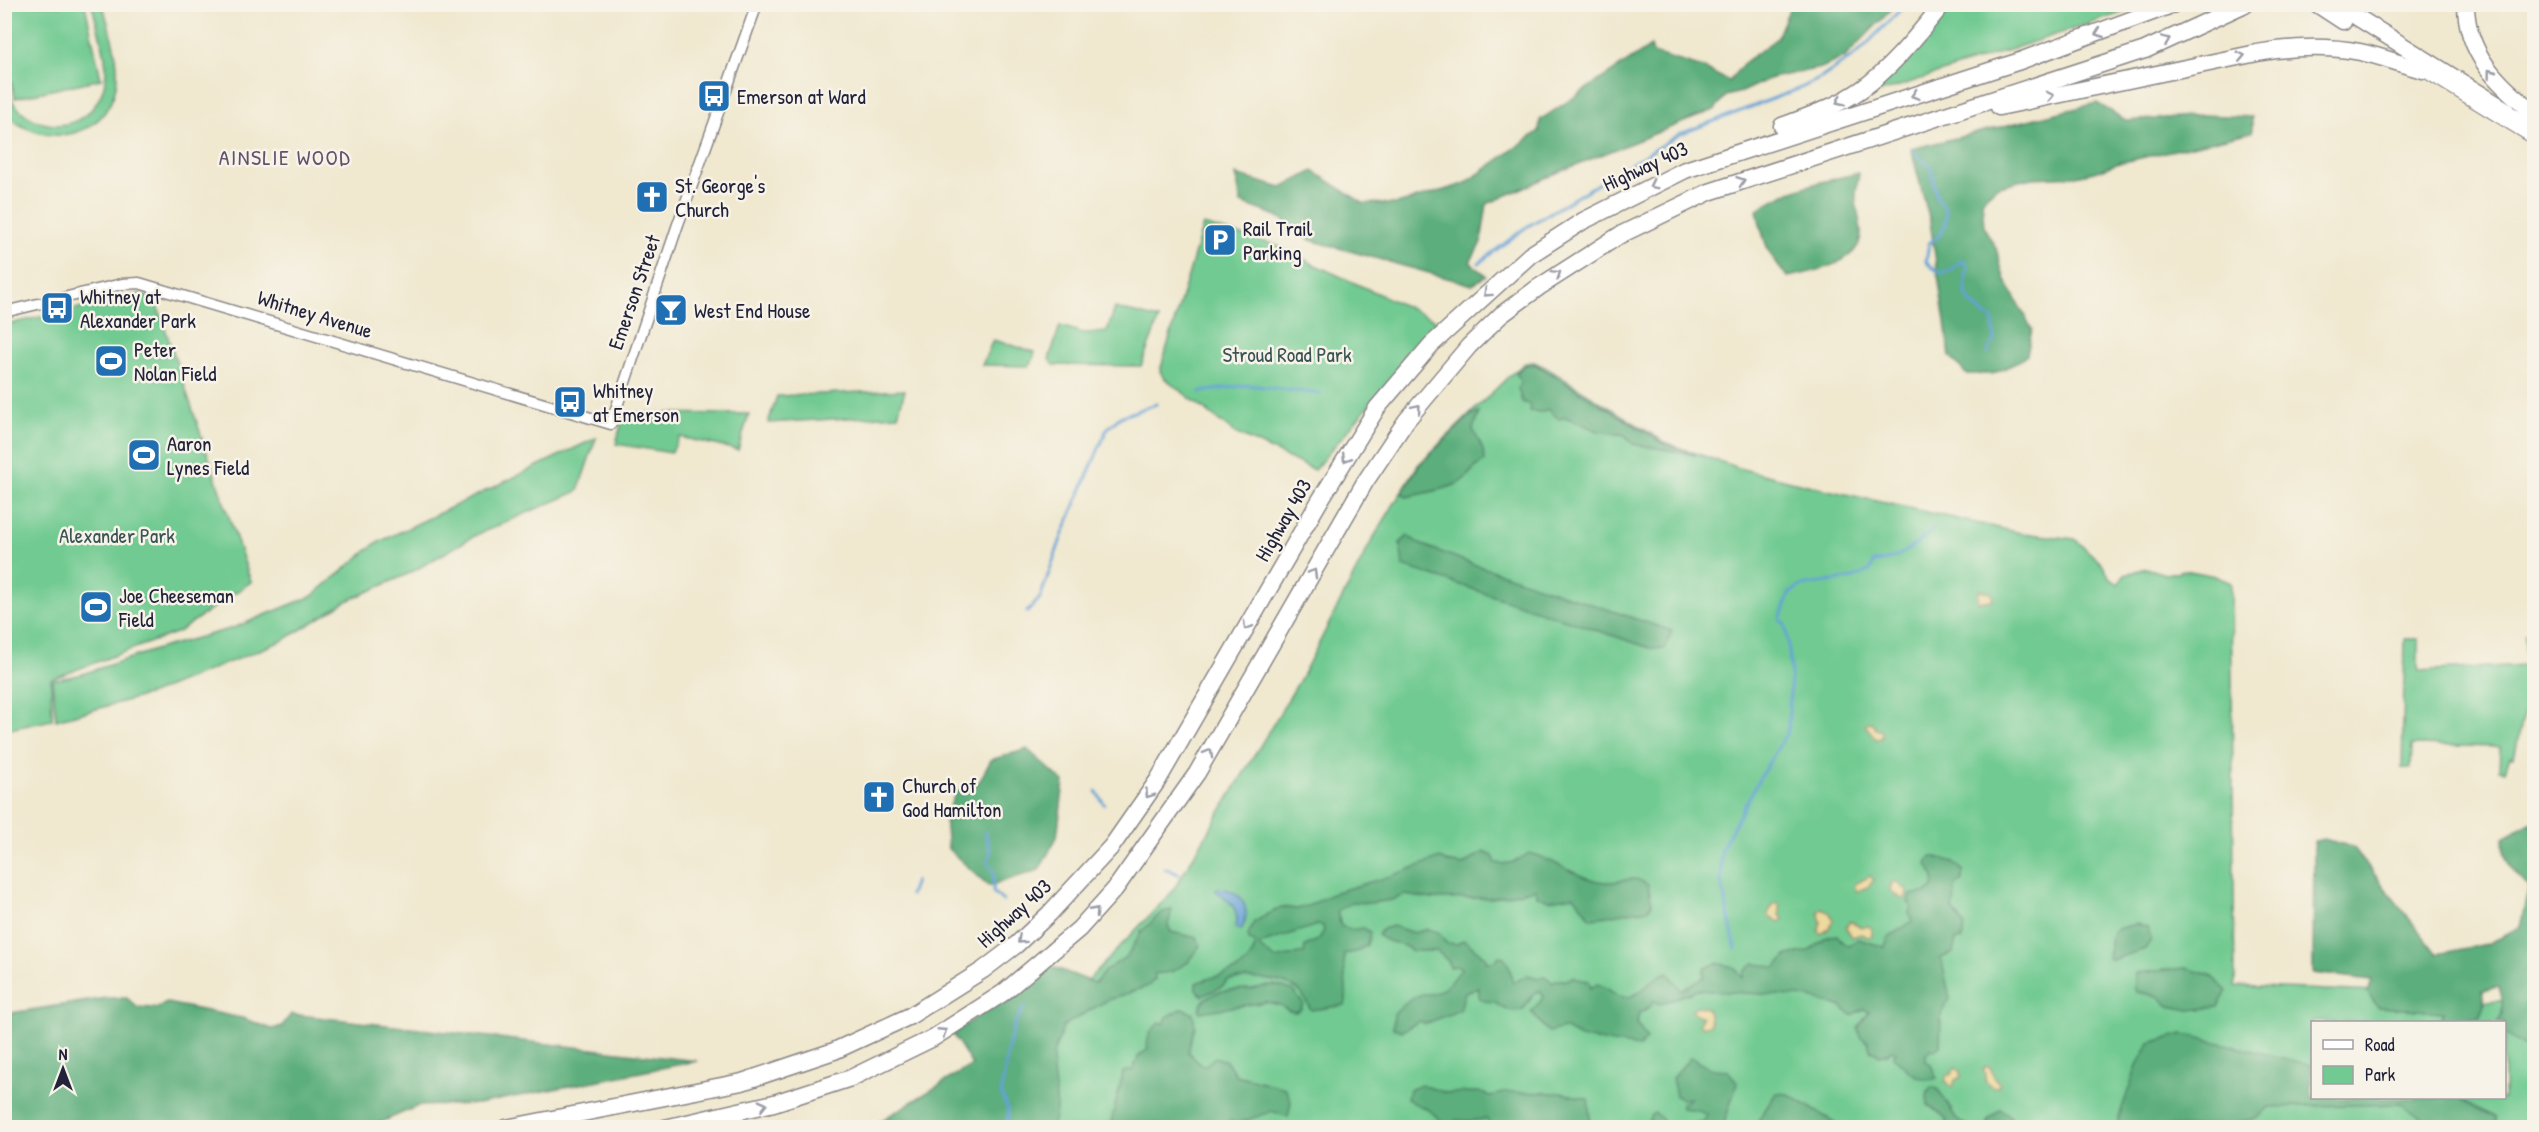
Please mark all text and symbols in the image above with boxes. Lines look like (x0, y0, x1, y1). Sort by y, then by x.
one-way arrow (2095, 25, 2105, 38)
one-way arrow (2160, 36, 2171, 48)
one-way arrow (2235, 50, 2245, 63)
one-way arrow (2487, 69, 2498, 80)
bus stop icon: Emerson at Ward (696, 78, 732, 114)
place label: Emerson at Ward (737, 82, 866, 111)
one-way arrow (1910, 87, 1921, 100)
one-way arrow (2045, 90, 2055, 103)
one-way arrow (1836, 94, 1847, 106)
street label: Highway 403 (1598, 134, 1692, 198)
district label: AINSLIE WOOD (219, 142, 351, 172)
place label: St. George's Church (675, 171, 765, 224)
one-way arrow (1735, 175, 1746, 188)
one-way arrow (1648, 177, 1659, 189)
church icon: St. George's Church (634, 179, 670, 215)
place label: Rail Trail Parking (1243, 214, 1313, 267)
parking icon: Rail Trail Parking (1202, 222, 1238, 258)
street label: Emerson Street (601, 230, 667, 353)
one-way arrow (1551, 270, 1561, 282)
place label: Whitney at Alexander Park (80, 282, 196, 335)
street label: Whitney Avenue (254, 283, 376, 345)
one-way arrow (1483, 286, 1494, 297)
bus stop icon: Whitney at Alexander Park (39, 290, 75, 326)
bar icon: West End House (653, 292, 689, 328)
place label: West End House (694, 296, 810, 325)
place label: Peter Nolan Field (134, 335, 217, 388)
park label: Stroud Road Park (1222, 340, 1352, 369)
sports icon: Peter Nolan Field (93, 343, 129, 379)
place label: Whitney at Emerson (593, 376, 679, 429)
bus stop icon: Whitney at Emerson (552, 384, 588, 420)
one-way arrow (1409, 404, 1420, 415)
place label: Aaron Lynes Field (167, 429, 249, 482)
sports icon: Aaron Lynes Field (126, 437, 162, 473)
one-way arrow (1342, 452, 1354, 462)
street label: Highway 403 (1248, 473, 1318, 567)
park label: Alexander Park (59, 521, 175, 550)
one-way arrow (1306, 569, 1317, 579)
place label: Joe Cheeseman Field (118, 581, 234, 634)
sports icon: Joe Cheeseman Field (78, 589, 114, 625)
one-way arrow (1243, 620, 1255, 630)
one-way arrow (1202, 749, 1213, 759)
place label: Church of God Hamilton (902, 771, 1001, 824)
church icon: Church of God Hamilton (861, 779, 897, 815)
one-way arrow (1145, 787, 1156, 798)
street label: Highway 403 (970, 872, 1058, 954)
one-way arrow (1088, 907, 1099, 918)
one-way arrow (1017, 933, 1028, 944)
legend (2311, 1021, 2506, 1099)
one-way arrow (937, 1027, 947, 1039)
text: Road (2365, 1032, 2395, 1057)
north arrow (33, 1039, 93, 1099)
text: N (59, 1043, 68, 1065)
text: Park (2365, 1062, 2396, 1087)
one-way arrow (758, 1100, 768, 1113)

